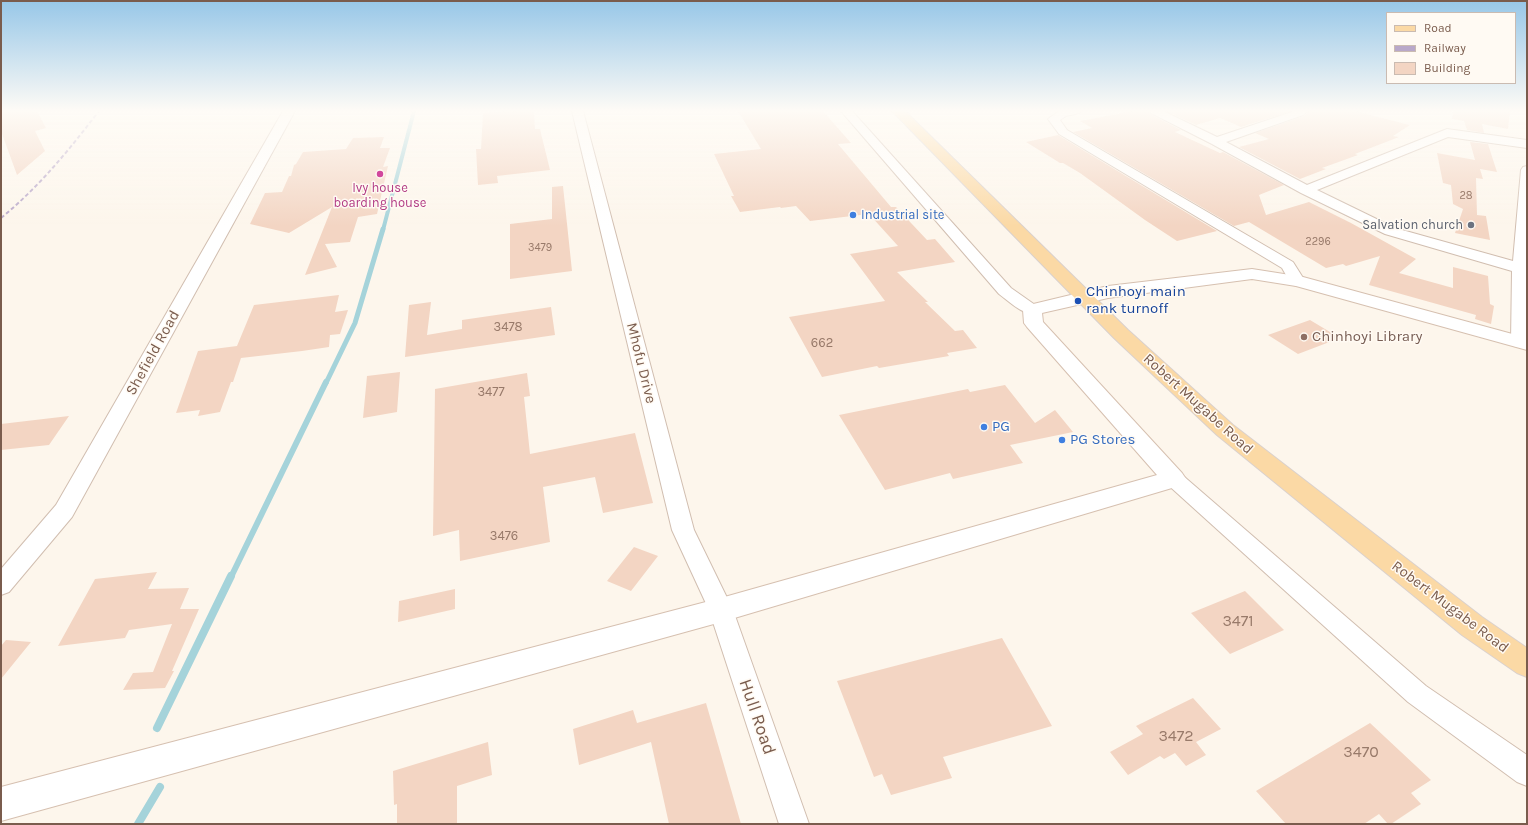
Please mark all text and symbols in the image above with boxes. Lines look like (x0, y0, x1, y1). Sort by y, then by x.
legend (1386, 12, 1516, 84)
text: Road (1424, 21, 1452, 35)
text: Railway (1424, 41, 1466, 55)
text: Building (1424, 61, 1470, 75)
marker: Ivy house boarding house (375, 169, 385, 179)
place label: Ivy house boarding house (334, 180, 426, 211)
house number: 28 (1459, 189, 1473, 203)
place label: Industrial site (861, 207, 945, 223)
marker: Industrial site (848, 210, 858, 220)
place label: Salvation church (1362, 217, 1463, 233)
marker: Salvation church (1466, 220, 1476, 230)
house number: 2296 (1305, 235, 1331, 249)
house number: 3479 (528, 241, 552, 255)
place label: Chinhoyi main rank turnoff (1086, 283, 1186, 318)
marker: Chinhoyi main rank turnoff (1073, 296, 1083, 306)
street label: Shefield Road (122, 307, 184, 399)
house number: 3478 (493, 319, 523, 335)
street label: Mhofu Drive (622, 321, 660, 405)
place label: Chinhoyi Library (1312, 328, 1422, 346)
marker: Chinhoyi Library (1299, 332, 1309, 342)
house number: 662 (811, 335, 833, 351)
street label: Robert Mugabe Road (1139, 350, 1257, 458)
house number: 3477 (477, 384, 505, 400)
place label: PG (992, 418, 1010, 436)
marker: PG (979, 422, 989, 432)
place label: PG Stores (1070, 431, 1135, 449)
marker: PG Stores (1057, 435, 1067, 445)
house number: 3476 (490, 528, 518, 544)
street label: Robert Mugabe Road (1388, 557, 1512, 657)
house number: 3471 (1222, 611, 1254, 631)
street label: Hull Road (734, 676, 780, 758)
house number: 3472 (1158, 726, 1194, 746)
house number: 3470 (1343, 742, 1379, 762)

